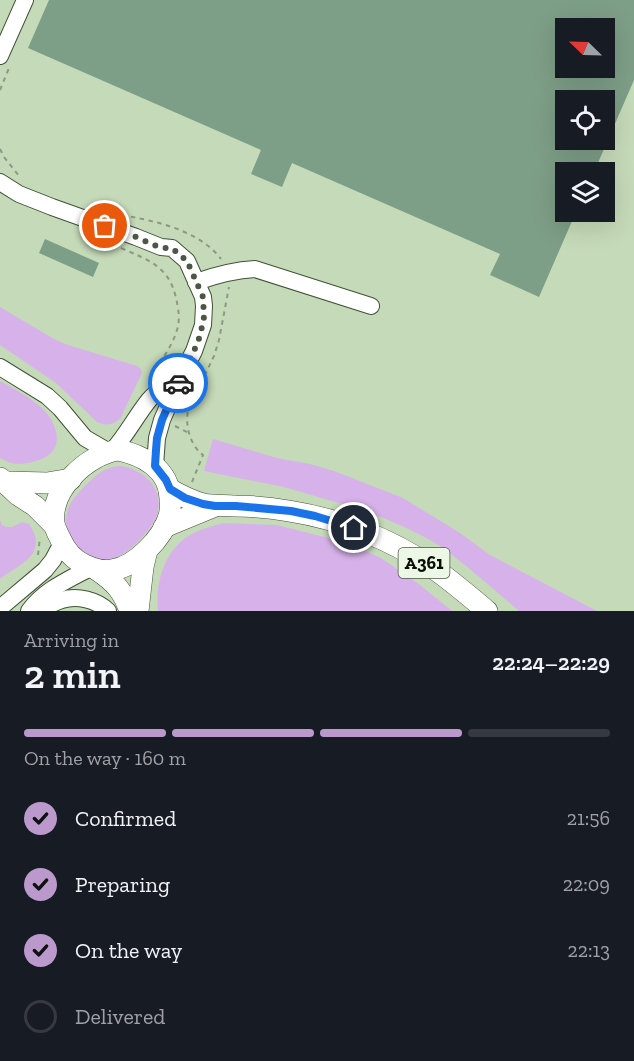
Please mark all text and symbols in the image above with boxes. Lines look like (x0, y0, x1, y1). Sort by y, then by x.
north arrow (555, 18, 615, 78)
map controls (555, 18, 615, 222)
button: locate (555, 90, 615, 150)
button: layers (555, 162, 615, 222)
pin (79, 200, 130, 251)
icon: bag (88, 209, 121, 242)
courier (148, 353, 208, 413)
icon: car (162, 367, 195, 400)
pin (328, 502, 379, 553)
icon: home (337, 511, 370, 544)
road number: A361 (398, 548, 450, 578)
text: Arriving in (24, 628, 119, 652)
text: 22:24–22:29 (492, 649, 610, 676)
text: 2 min (24, 651, 121, 698)
text: On the way · 160 m (24, 746, 186, 770)
icon: check (24, 802, 57, 835)
text: Confirmed (75, 805, 176, 832)
text: 21:56 (567, 806, 610, 830)
icon: check (24, 868, 57, 901)
text: Preparing (75, 871, 170, 898)
text: 22:09 (563, 872, 610, 896)
icon: check (24, 934, 57, 967)
text: On the way (75, 937, 182, 964)
text: 22:13 (567, 938, 610, 962)
text: Delivered (75, 1003, 165, 1030)

